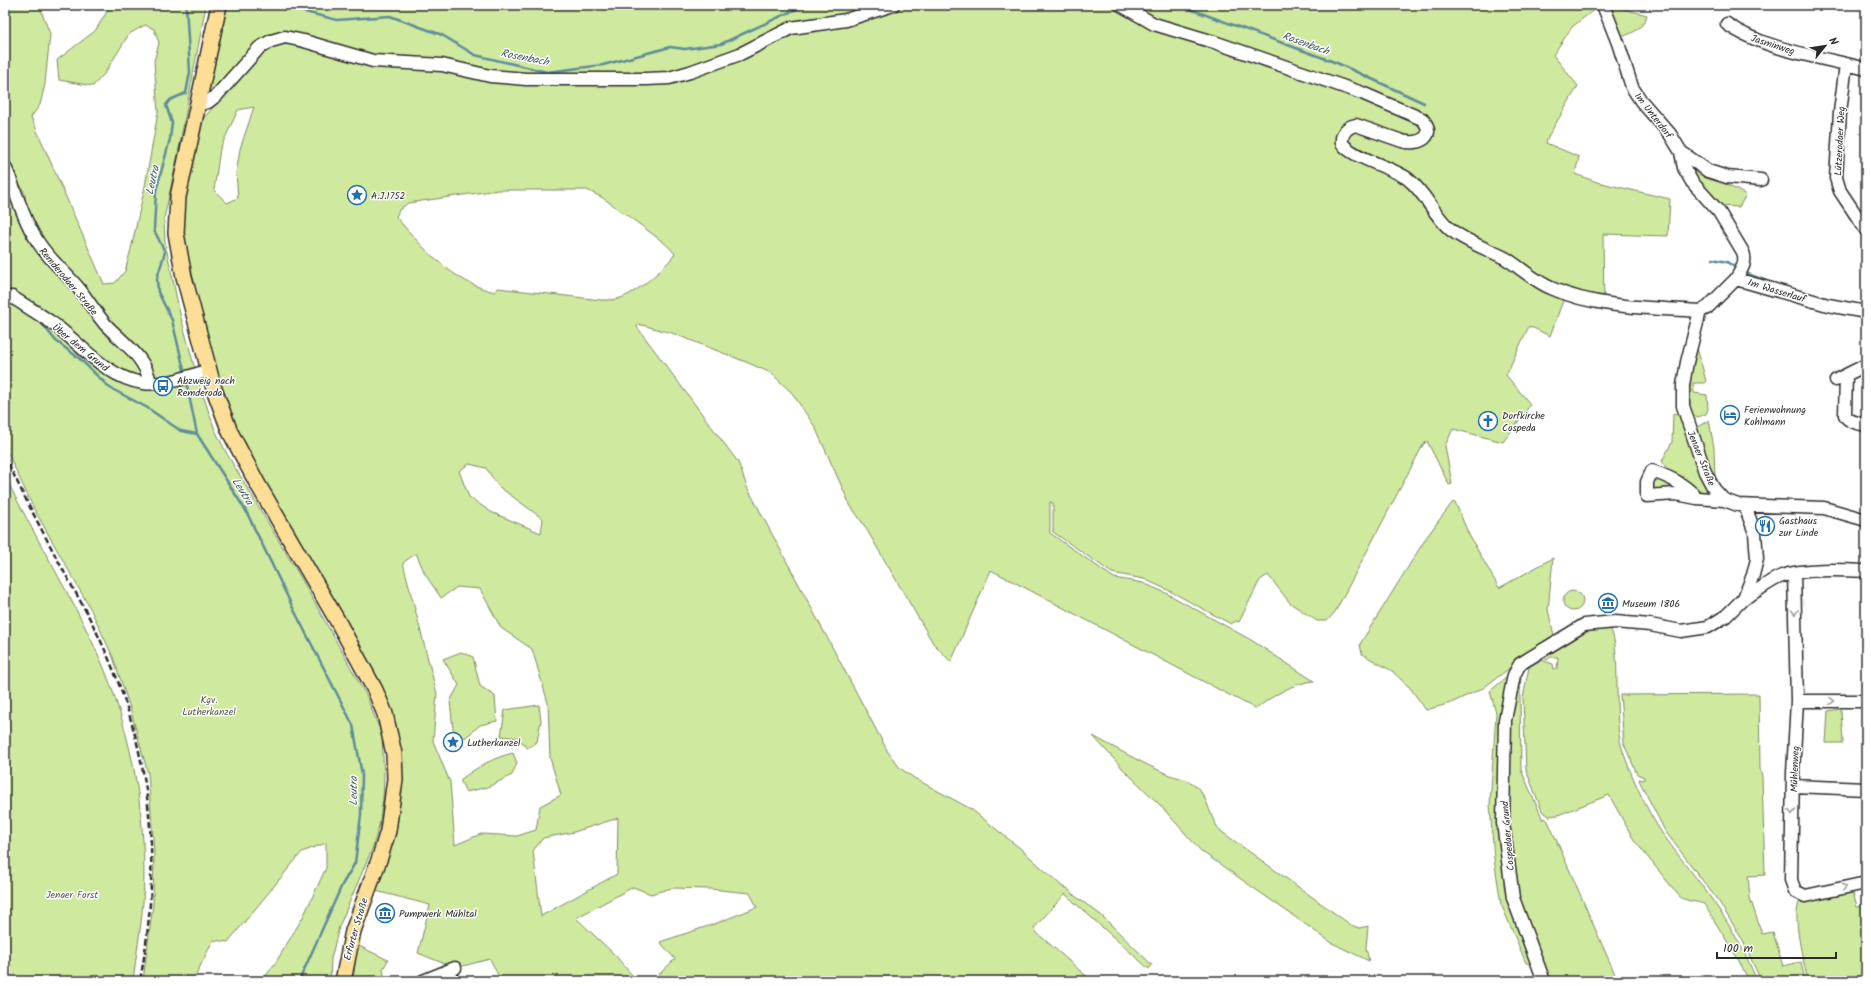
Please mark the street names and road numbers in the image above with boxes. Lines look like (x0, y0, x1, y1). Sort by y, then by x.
street label: Jasminweg (1749, 30, 1797, 60)
street label: Im Unterdorf (1630, 89, 1677, 143)
street label: Lützerodaer Weg (1830, 106, 1850, 176)
street label: Remderodaer Straße (35, 244, 102, 320)
street label: Im Wasserlauf (1746, 275, 1809, 308)
street label: Über dem Grund (49, 320, 113, 376)
street label: Jenaer Straße (1683, 428, 1720, 489)
street label: Mühlenweg (1786, 745, 1804, 792)
street label: Cospedaer Grund (1497, 799, 1519, 872)
street label: Erfurter Straße (339, 896, 373, 962)

